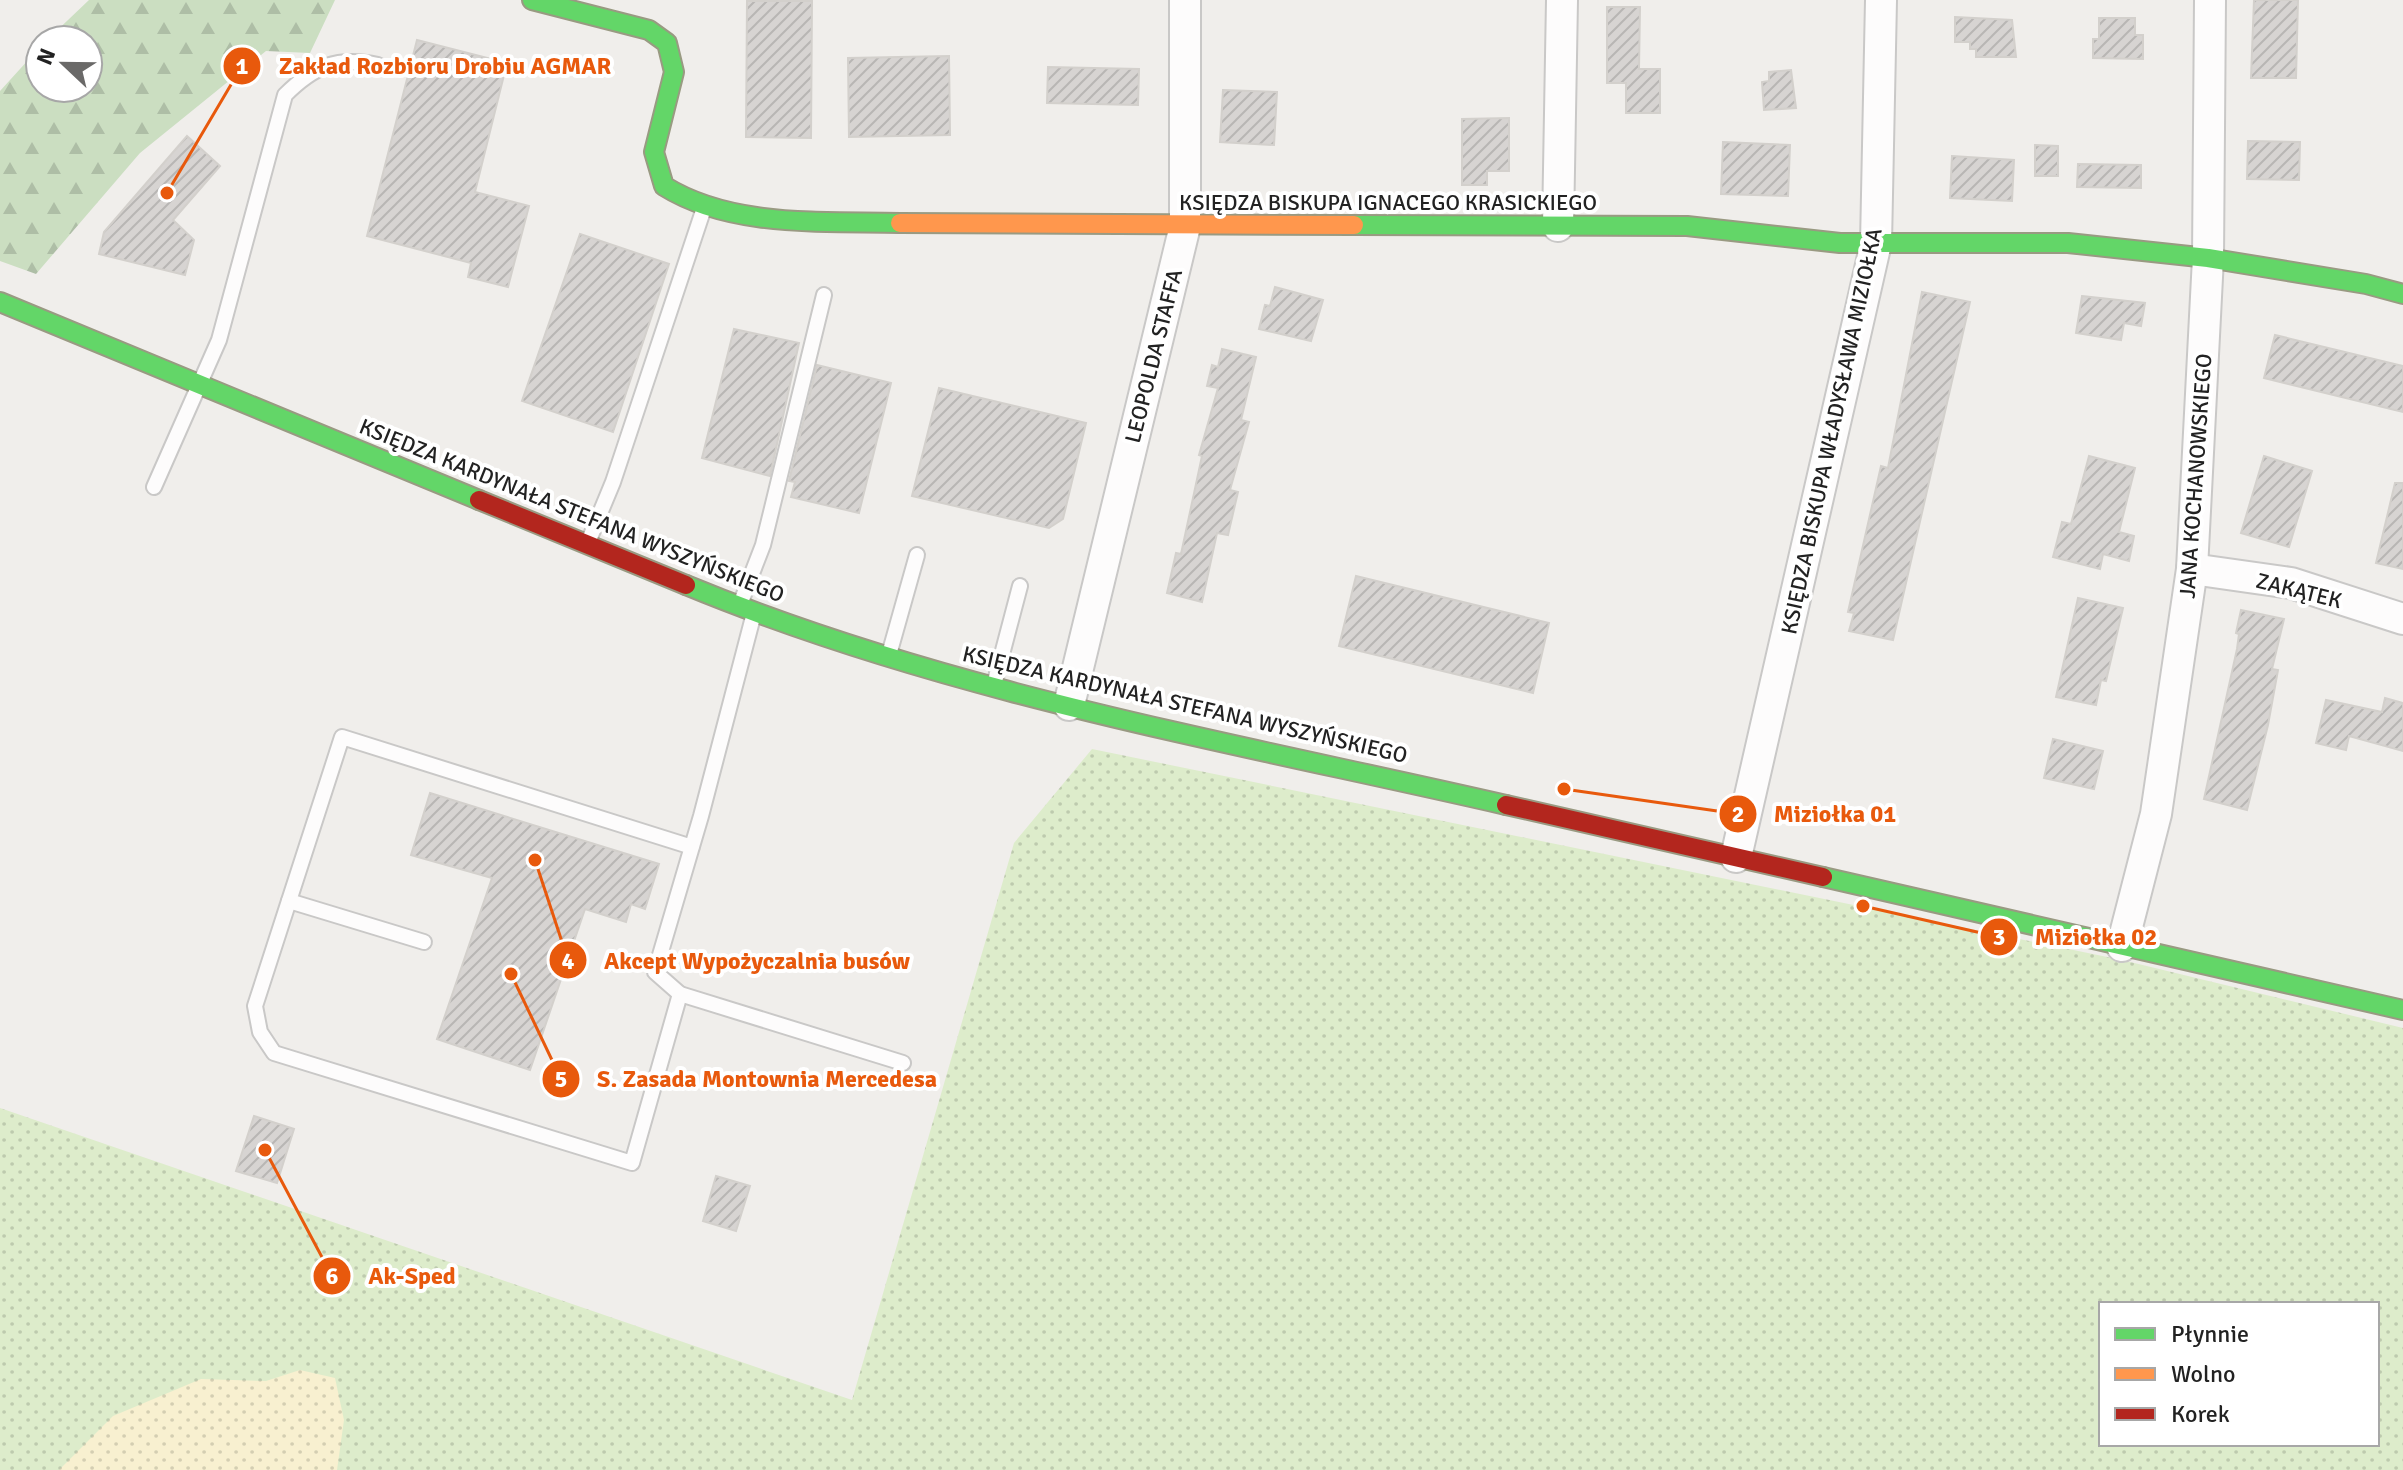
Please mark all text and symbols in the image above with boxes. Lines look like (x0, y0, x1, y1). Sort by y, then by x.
north arrow (24, 24, 104, 104)
callout: Zakład Rozbioru Drobiu AGMAR (222, 42, 627, 90)
text: N (31, 45, 61, 69)
text: 1 (236, 51, 249, 81)
text: Zakład Rozbioru Drobiu AGMAR (279, 51, 611, 81)
street label: KSIĘDZA BISKUPA IGNACEGO KRASICKIEGO (1179, 189, 1597, 216)
street label: KSIĘDZA BISKUPA WŁADYSŁAWA MIZIOŁKA (1775, 225, 1888, 637)
street label: LEOPOLDA STAFFA (1119, 266, 1188, 446)
street label: JANA KOCHANOWSKIEGO (2173, 353, 2218, 599)
street label: KSIĘDZA KARDYNAŁA STEFANA WYSZYŃSKIEGO (355, 413, 788, 608)
street label: ZAKĄTEK (2253, 567, 2345, 614)
street label: KSIĘDZA KARDYNAŁA STEFANA WYSZYŃSKIEGO (960, 640, 1410, 769)
callout: Miziołka 01 (1718, 790, 1912, 838)
text: 2 (1732, 799, 1744, 829)
text: Miziołka 01 (1774, 799, 1896, 829)
callout: Miziołka 02 (1979, 913, 2173, 961)
text: 3 (1993, 922, 2005, 952)
text: Miziołka 02 (2035, 922, 2157, 952)
callout: Akcept Wypożyczalnia busów (548, 936, 926, 984)
text: 4 (562, 946, 575, 976)
text: Akcept Wypożyczalnia busów (604, 946, 911, 976)
callout: S. Zasada Montownia Mercedesa (541, 1055, 953, 1103)
text: 5 (555, 1064, 567, 1094)
text: S. Zasada Montownia Mercedesa (597, 1064, 937, 1094)
callout: Ak-Sped (312, 1252, 471, 1300)
text: 6 (326, 1261, 339, 1291)
text: Ak-Sped (368, 1261, 456, 1291)
legend (2099, 1302, 2379, 1446)
text: Płynnie (2171, 1319, 2249, 1349)
text: Wolno (2171, 1359, 2236, 1389)
text: Korek (2171, 1399, 2230, 1429)

